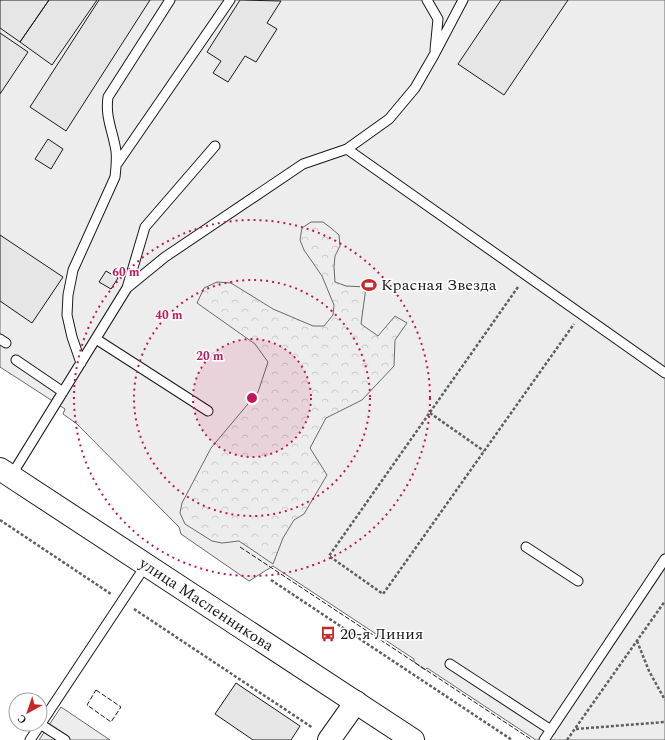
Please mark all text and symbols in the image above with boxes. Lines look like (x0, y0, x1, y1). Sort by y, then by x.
text: 60 m (112, 263, 140, 282)
place label: Красная Звезда (381, 273, 497, 297)
sports icon: Красная Звезда (360, 276, 378, 294)
text: 40 m (155, 306, 183, 325)
text: 20 m (196, 347, 224, 366)
centre of rings (245, 391, 259, 405)
street label: улица Масленникова (134, 551, 279, 658)
place label: 20-я Линия (340, 622, 423, 646)
bus stop icon: 20-я Линия (319, 625, 337, 643)
north arrow (8, 692, 48, 732)
text: С (13, 710, 30, 728)

